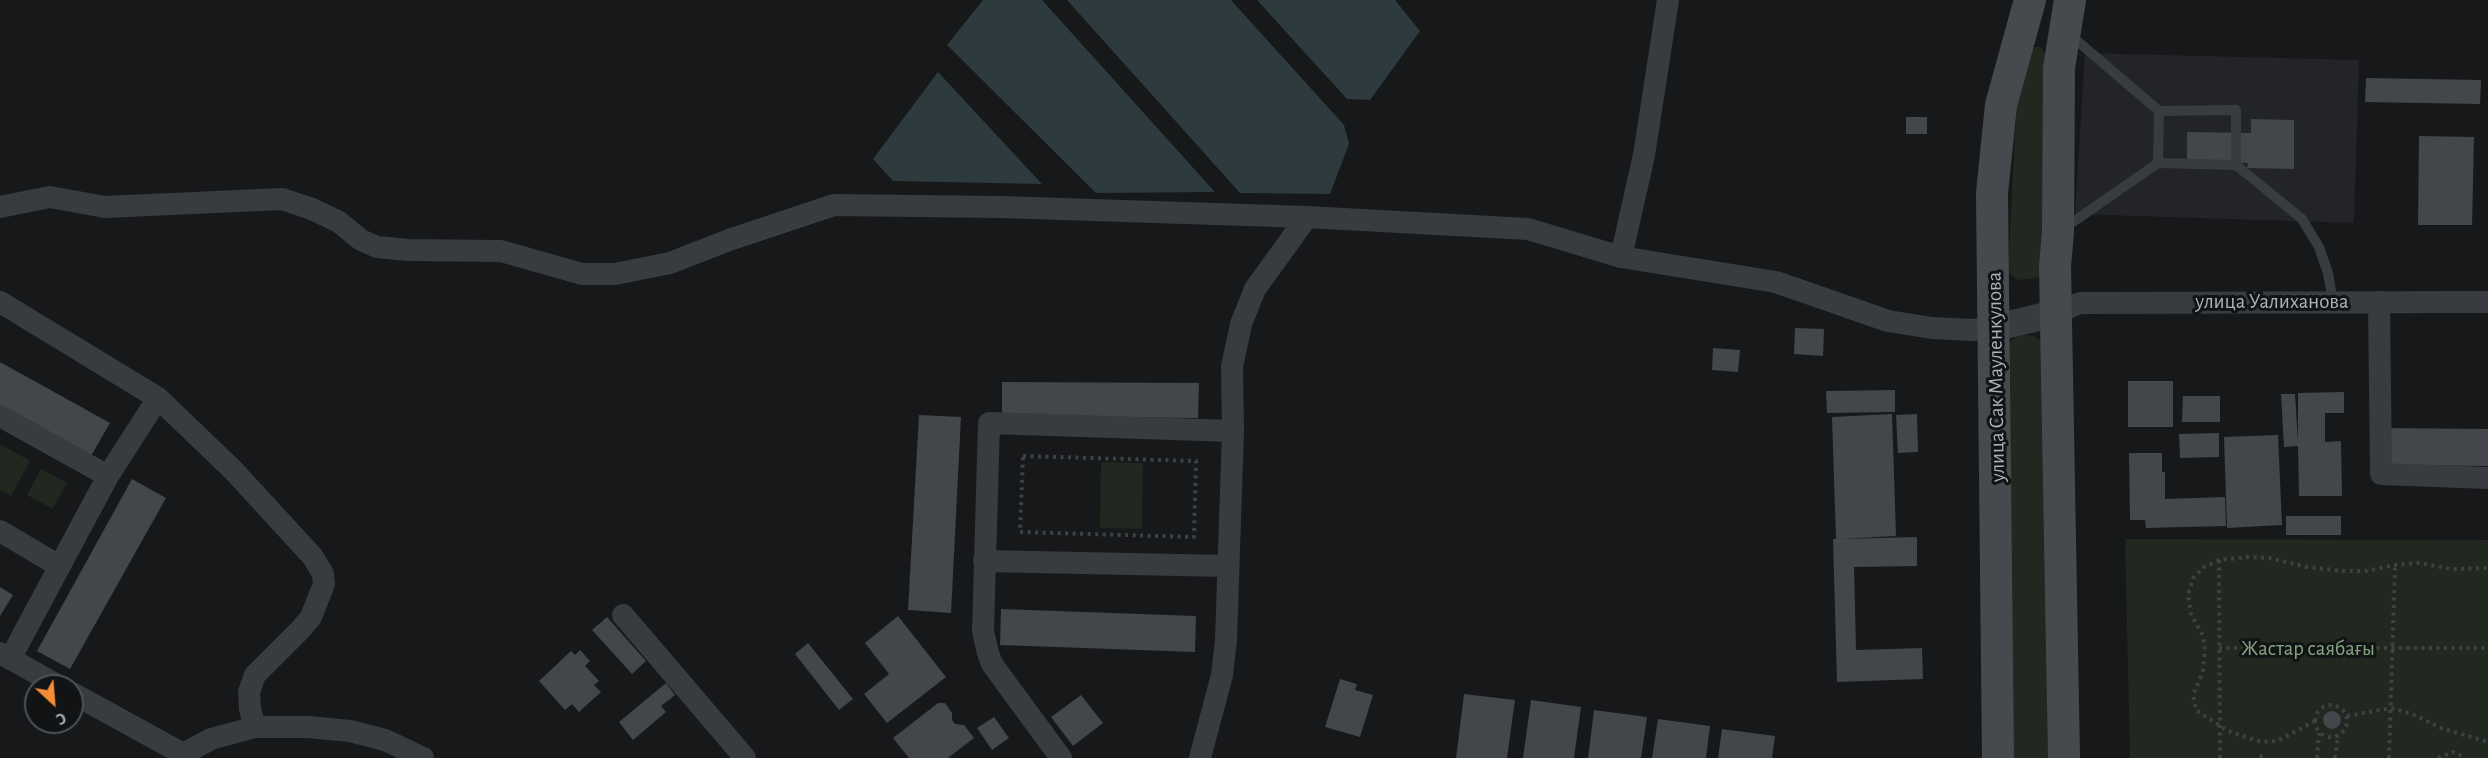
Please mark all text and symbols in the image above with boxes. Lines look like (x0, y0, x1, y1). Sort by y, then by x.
street label: улица Сак Мауленкулова (1982, 272, 2010, 482)
street label: улица Уалиханова (2195, 289, 2349, 315)
park label: Жастар саябағы (2241, 636, 2375, 662)
north arrow (24, 674, 84, 734)
text: С (54, 709, 69, 728)

